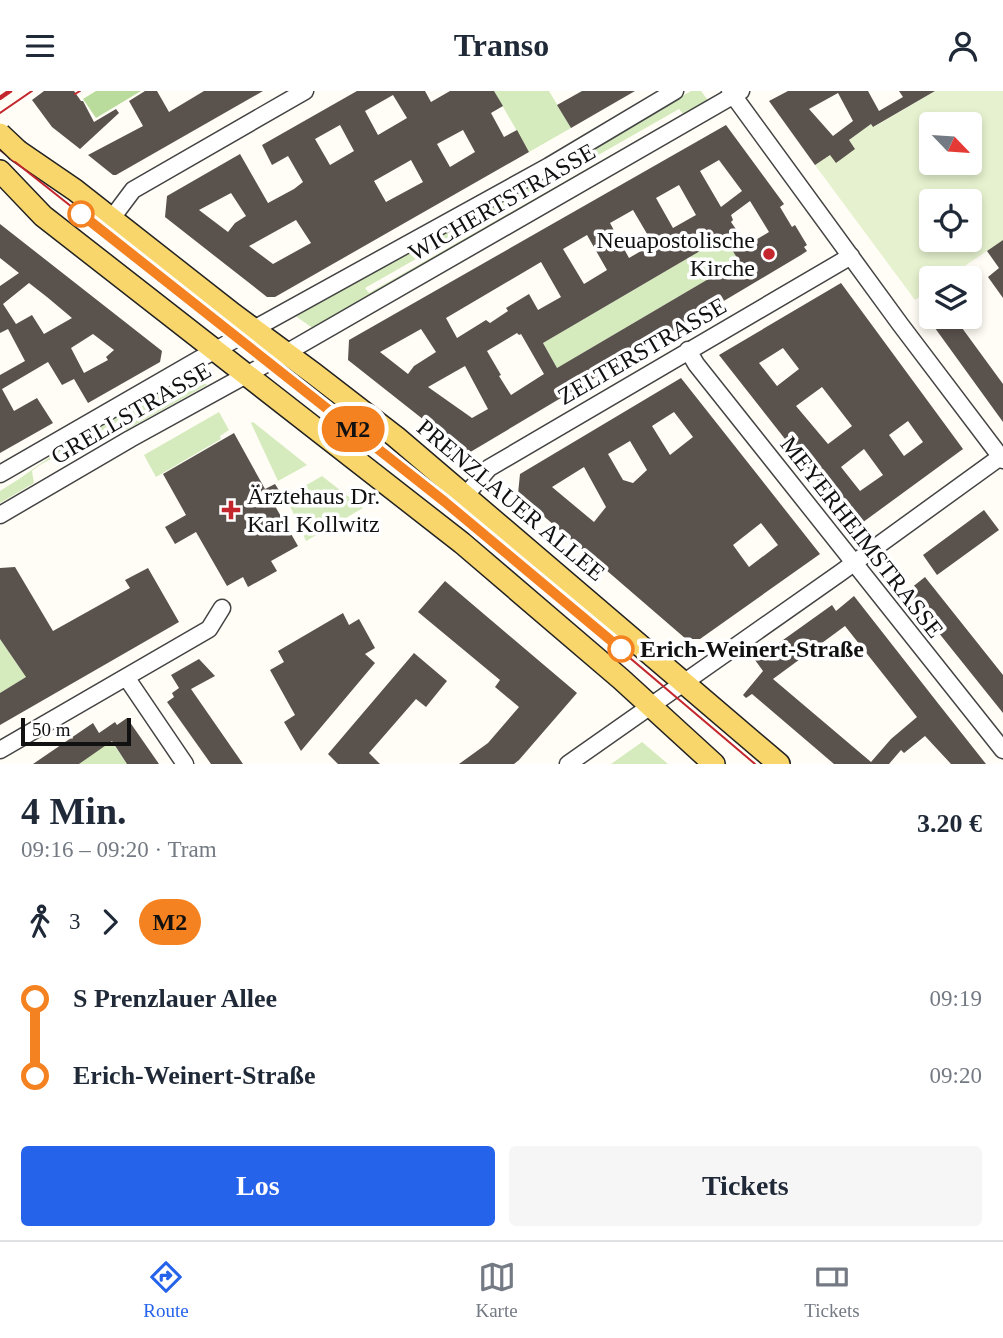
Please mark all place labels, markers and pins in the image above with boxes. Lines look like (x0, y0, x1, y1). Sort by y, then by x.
unlabelled marker (68, 201, 94, 227)
place label: Neuapostolische Kirche (596, 227, 755, 281)
marker: Neuapostolische Kirche (761, 246, 777, 262)
place label: Ärztehaus Dr. Karl Kollwitz (247, 483, 380, 537)
marker: Ärztehaus Dr. Karl Kollwitz (221, 500, 241, 520)
marker: Erich-Weinert-Straße (608, 636, 634, 662)
place label: Erich-Weinert-Straße (640, 636, 864, 662)

